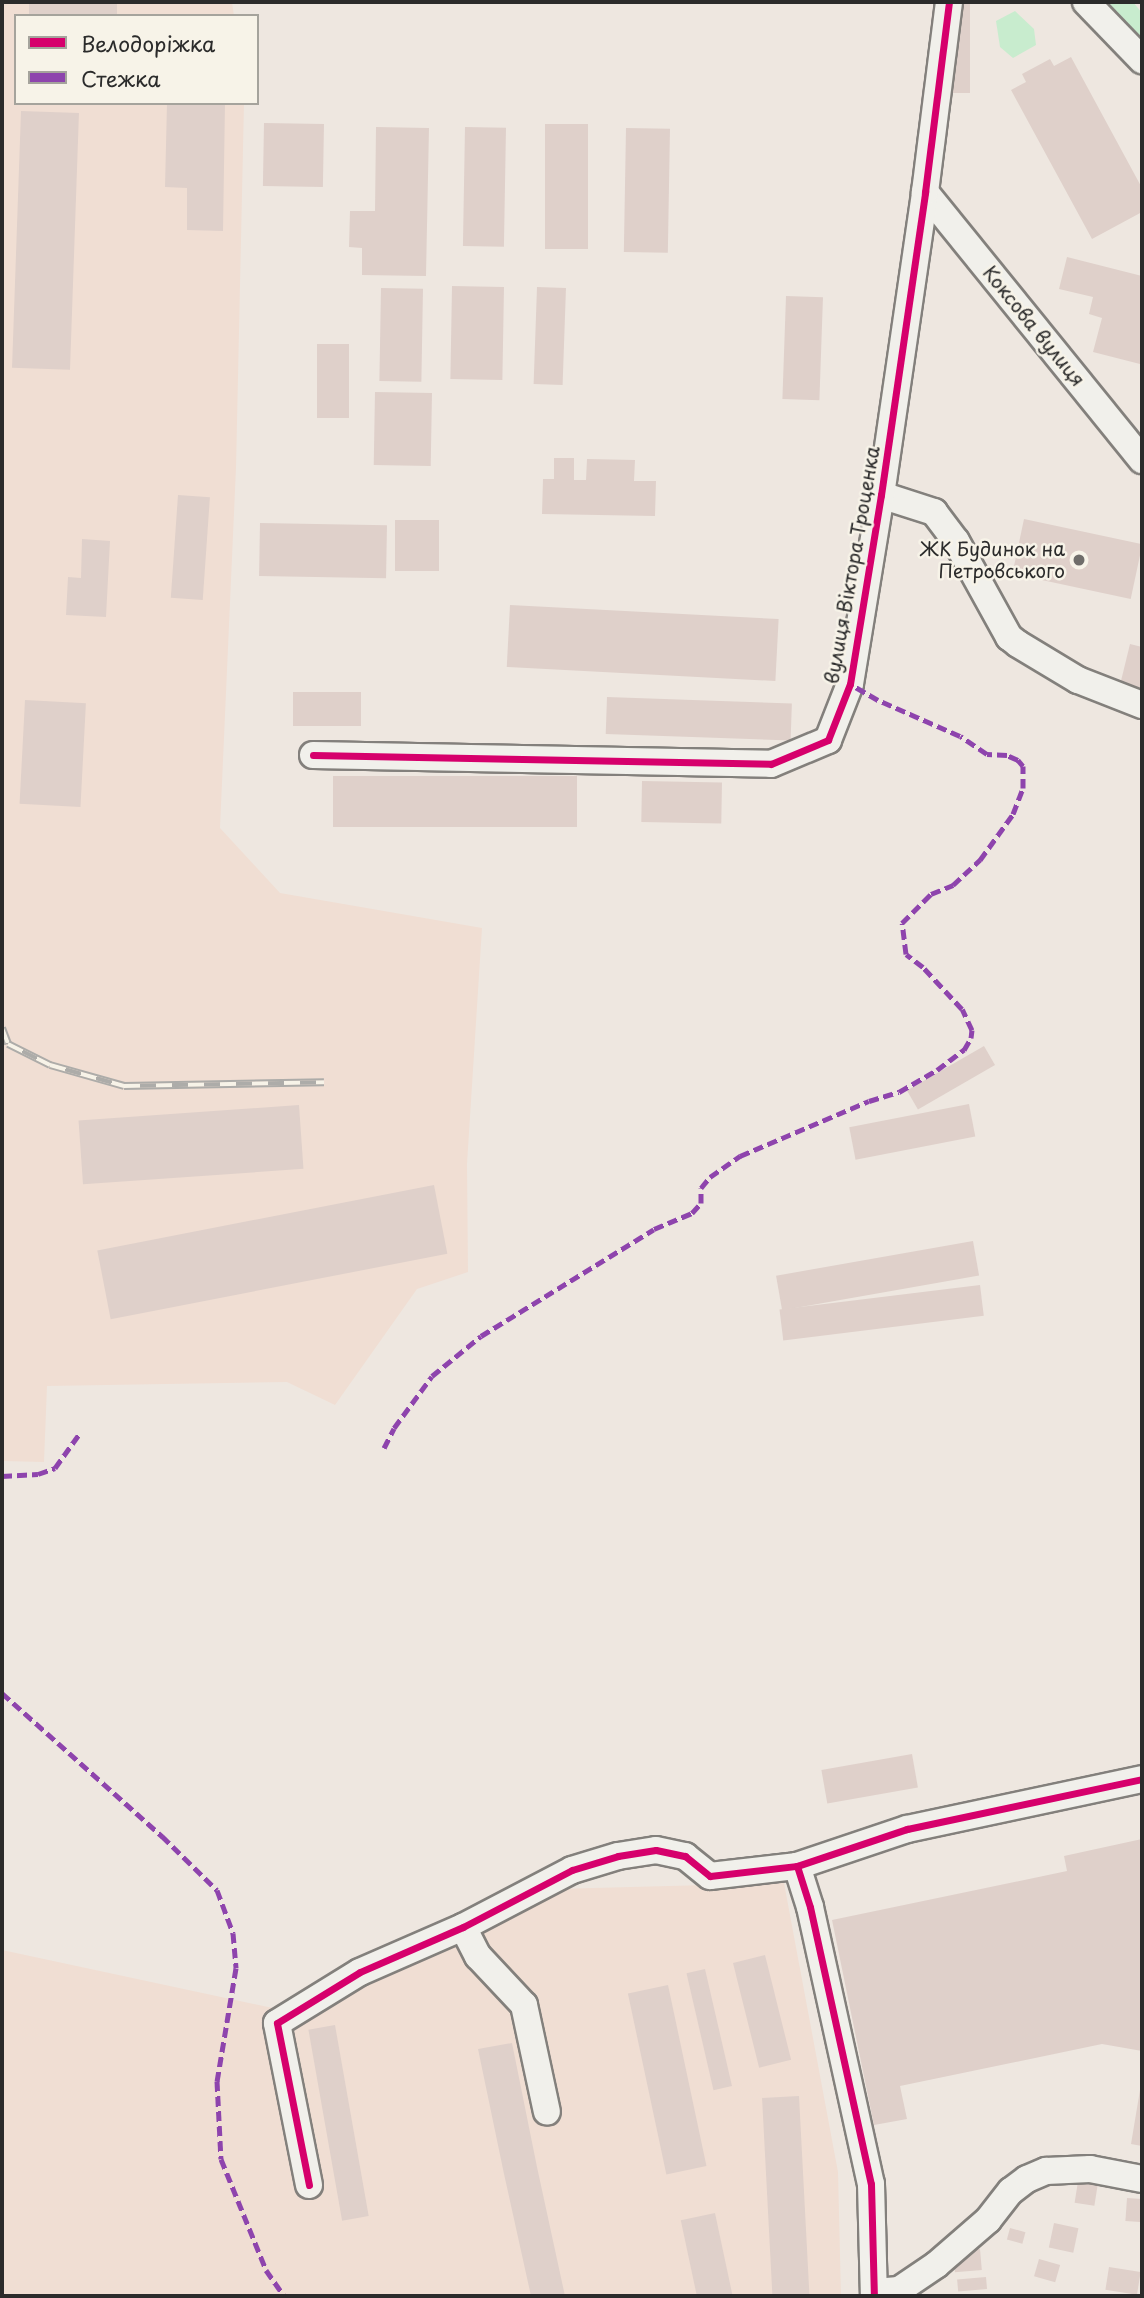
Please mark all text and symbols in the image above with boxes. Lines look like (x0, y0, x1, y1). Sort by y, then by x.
legend (14, 14, 259, 105)
text: Велодоріжка (81, 27, 215, 59)
text: Стежка (81, 62, 161, 94)
street label: Коксова вулиця (978, 261, 1090, 391)
street label: вулиця Віктора Троценка (820, 444, 884, 686)
place label: ЖК Будинок на Петровського (918, 538, 1065, 582)
marker: ЖК Будинок на Петровського (1071, 552, 1087, 568)

